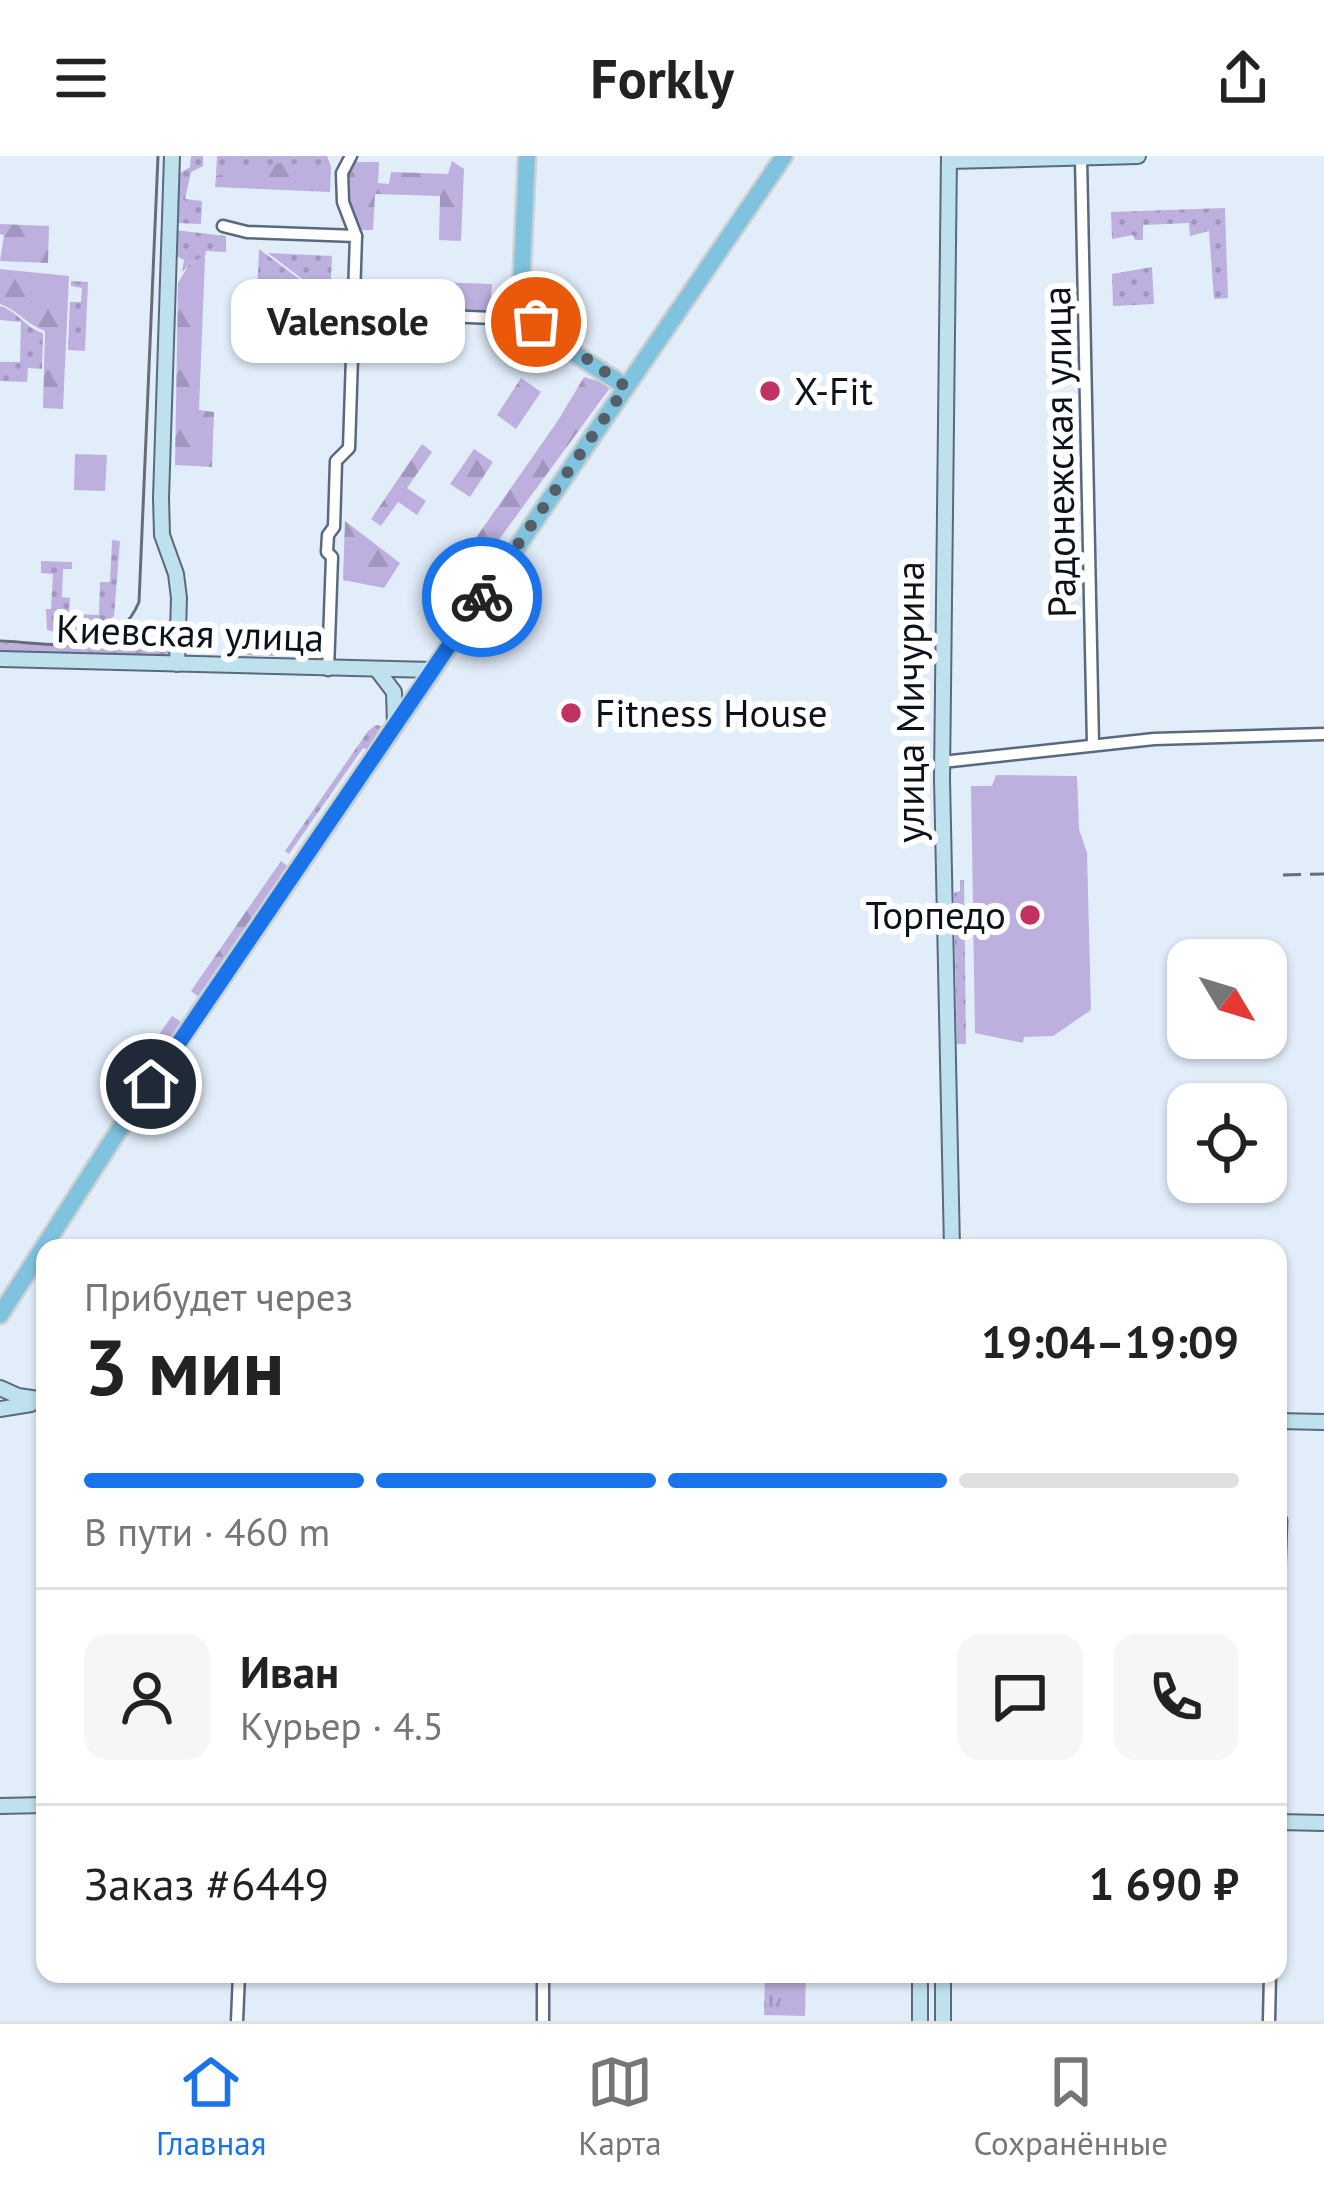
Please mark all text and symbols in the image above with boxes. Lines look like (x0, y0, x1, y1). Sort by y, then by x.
text: Forkly (590, 43, 734, 113)
icon: menu (48, 45, 114, 111)
icon: share (1210, 45, 1276, 111)
pin (485, 271, 587, 373)
callout: Valensole (230, 280, 464, 364)
street label: Радонежская улица (1030, 286, 1087, 618)
icon: bag (503, 289, 569, 355)
text: Valensole (267, 295, 429, 346)
place label: X-Fit (794, 365, 873, 416)
marker: X-Fit (757, 378, 783, 404)
courier (422, 537, 542, 657)
street label: улица Мичурина (884, 561, 935, 843)
icon: bike (449, 564, 515, 630)
street label: Киевская улица (55, 602, 325, 663)
place label: Fitness House (595, 687, 828, 738)
marker: Fitness House (558, 700, 584, 726)
place label: Торпедо (866, 889, 1006, 940)
marker: Торпедо (1017, 902, 1043, 928)
north arrow (1167, 939, 1287, 1059)
map controls (1167, 939, 1287, 1203)
pin (100, 1033, 202, 1135)
icon: home (118, 1051, 184, 1117)
button: locate (1167, 1083, 1287, 1203)
text: Прибудет через (84, 1271, 353, 1322)
text: 19:04–19:09 (981, 1312, 1239, 1370)
text: 3 мин (84, 1316, 284, 1417)
text: В пути · 460 m (84, 1506, 330, 1557)
button: person (84, 1634, 210, 1760)
button: chat (957, 1634, 1083, 1760)
button: phone (1113, 1634, 1239, 1760)
text: Иван (240, 1642, 339, 1700)
text: Курьер · 4.5 (240, 1700, 444, 1751)
text: Заказ #6449 (84, 1854, 329, 1912)
text: 1 690 ₽ (1089, 1854, 1239, 1912)
tab: Главная (156, 2049, 266, 2164)
tab: Карта (578, 2049, 662, 2164)
tab: Сохранённые (973, 2049, 1168, 2164)

